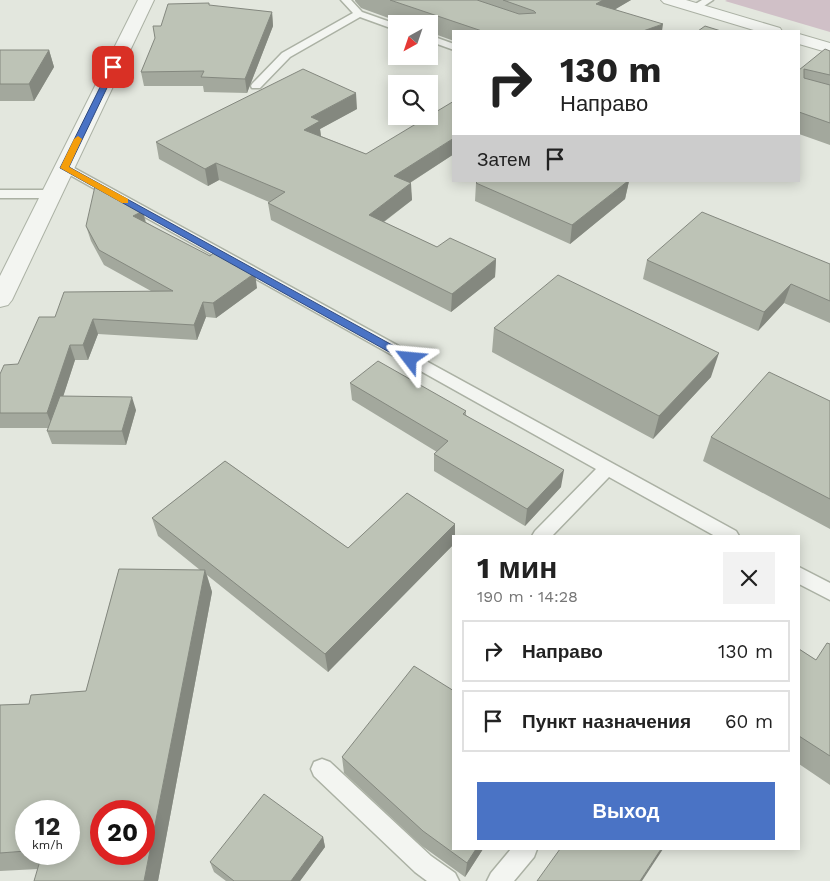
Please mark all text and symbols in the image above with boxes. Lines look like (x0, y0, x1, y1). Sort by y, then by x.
north arrow (388, 15, 438, 65)
map controls (388, 15, 438, 125)
pin (92, 46, 134, 88)
text: 130 m (560, 49, 661, 91)
icon: right (477, 50, 542, 115)
icon: arrive (99, 53, 127, 81)
button: search (388, 75, 438, 125)
text: Направо (560, 91, 648, 116)
icon: arrive (541, 145, 569, 173)
text: Затем (477, 148, 531, 171)
position arrow (383, 332, 435, 384)
text: 1 мин (477, 550, 557, 585)
button: close (723, 552, 775, 604)
text: 190 m · 14:28 (477, 587, 578, 606)
icon: right (479, 637, 507, 665)
text: Направо (522, 640, 603, 663)
text: 130 m (718, 640, 773, 663)
icon: arrive (479, 707, 507, 735)
text: Пункт назначения (522, 710, 691, 733)
text: 60 m (725, 710, 773, 733)
button: Выход (477, 782, 775, 840)
speed limit sign: 20 (90, 800, 155, 865)
text: 12 (35, 812, 60, 841)
text: km/h (32, 838, 63, 852)

